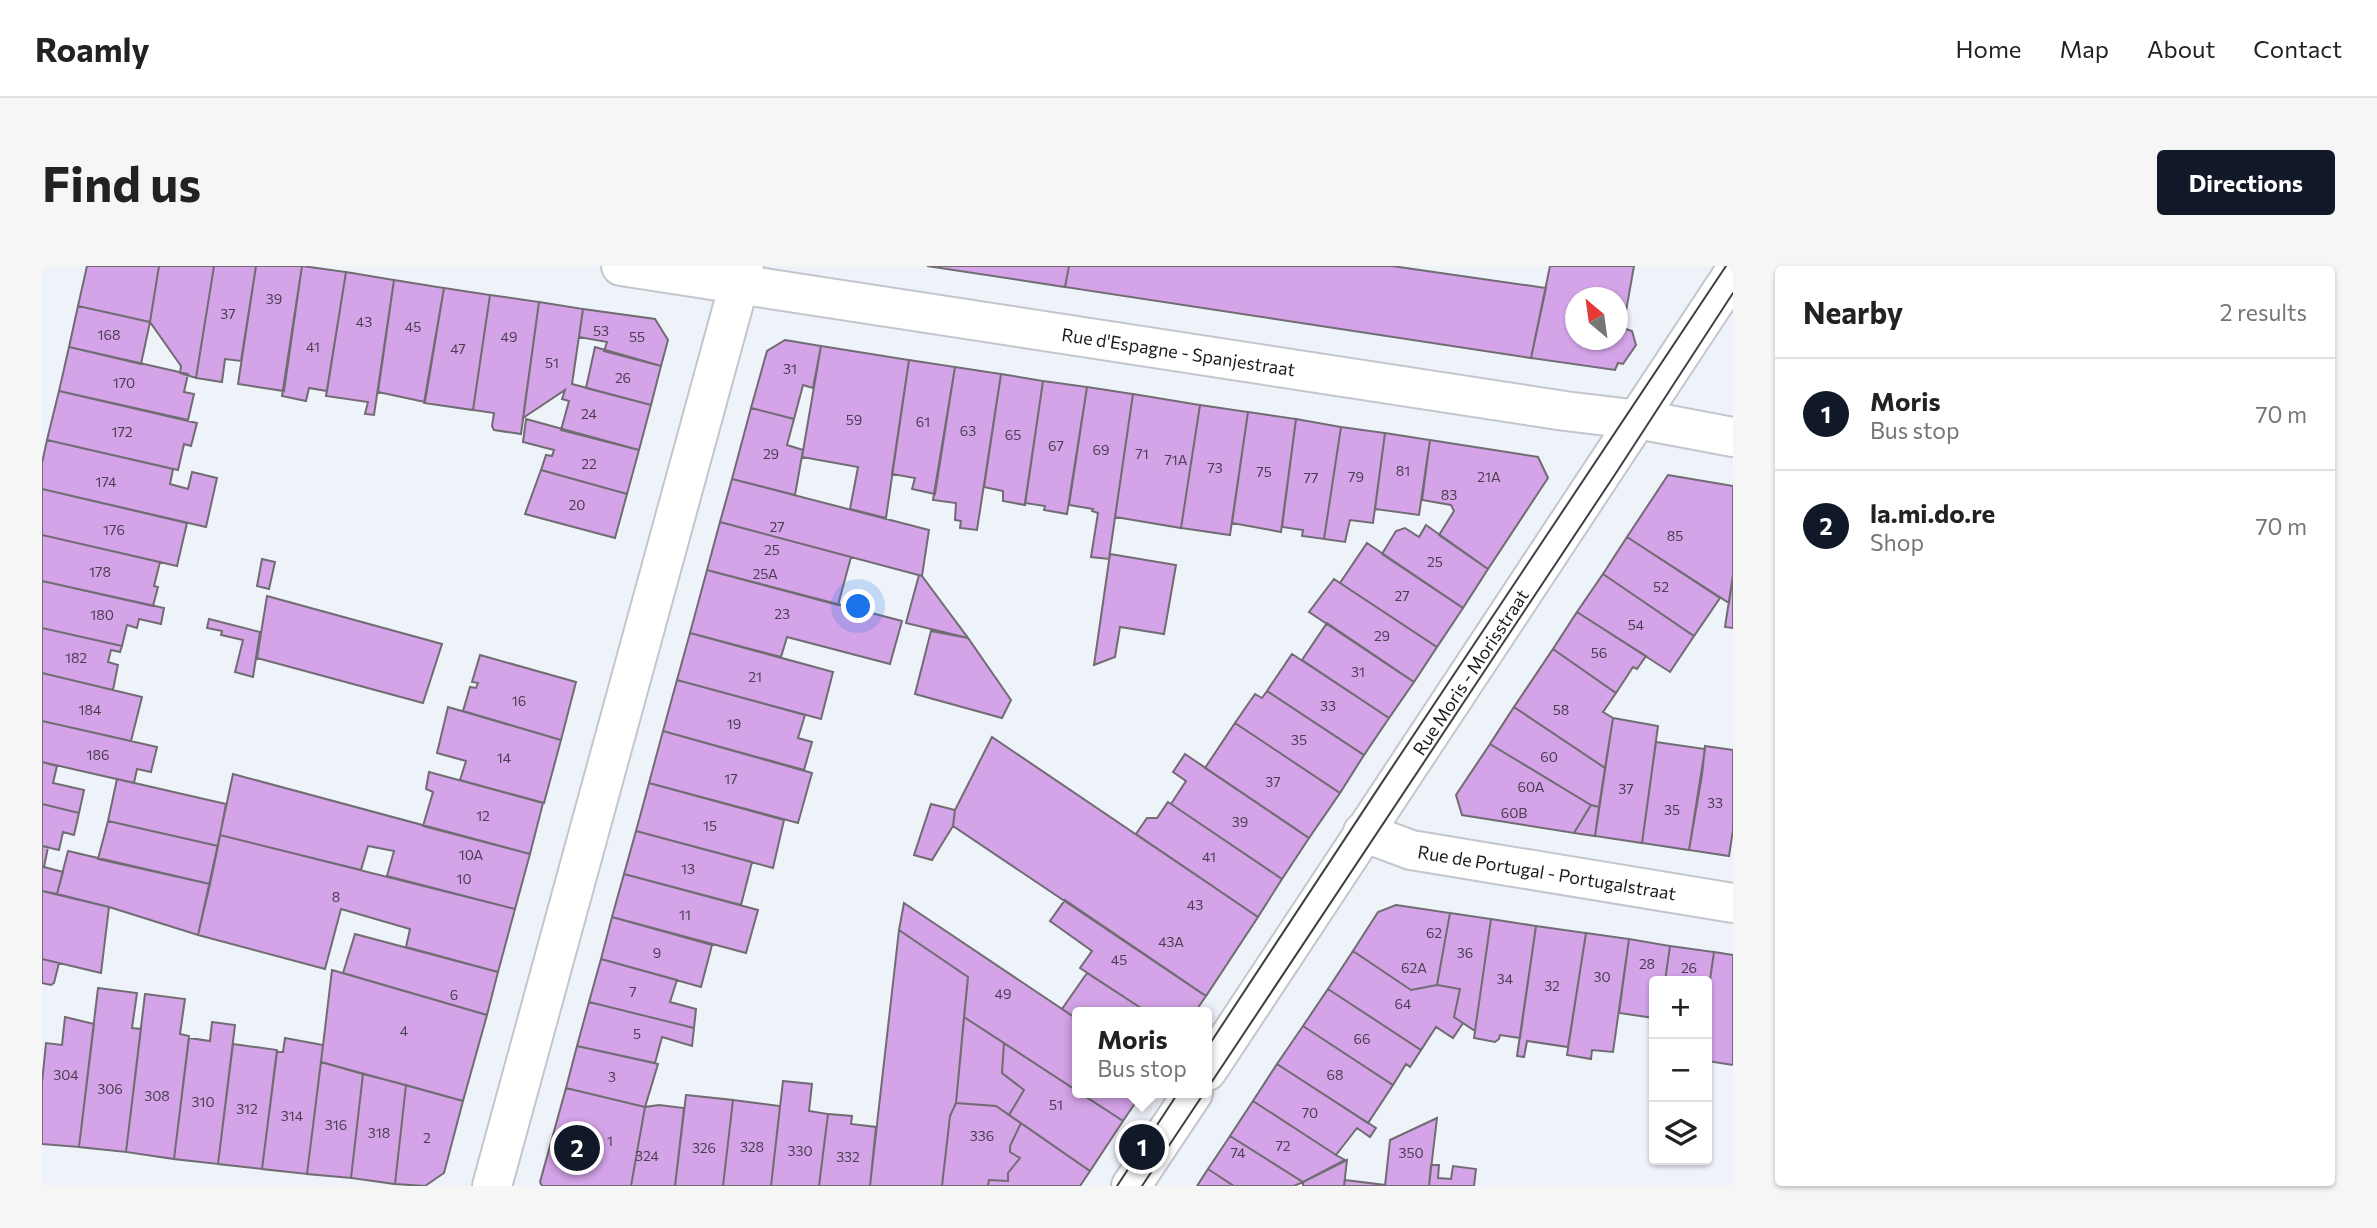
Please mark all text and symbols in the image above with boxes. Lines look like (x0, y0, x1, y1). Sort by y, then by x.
text: Roamly (35, 28, 150, 69)
text: Home (1956, 34, 2022, 63)
text: Map (2060, 34, 2109, 63)
text: About (2147, 34, 2215, 63)
text: Contact (2253, 34, 2342, 63)
button: Directions (2157, 150, 2335, 215)
text: Find us (42, 152, 201, 212)
north arrow (1565, 287, 1628, 350)
house number: 39 (266, 290, 282, 307)
text: Nearby (1803, 293, 1903, 330)
text: 2 results (2220, 298, 2307, 326)
house number: 37 (220, 305, 236, 322)
house number: 43 (356, 313, 372, 330)
house number: 45 (405, 318, 421, 335)
house number: 53 (593, 322, 609, 339)
street label: Rue d'Espagne - Spanjestraat (1060, 323, 1297, 380)
house number: 168 (98, 326, 120, 343)
house number: 49 (501, 328, 517, 345)
house number: 55 (629, 328, 645, 345)
house number: 41 (306, 338, 320, 355)
house number: 47 (450, 340, 466, 357)
house number: 51 (545, 354, 559, 371)
house number: 31 (783, 360, 797, 377)
house number: 26 (615, 369, 631, 386)
house number: 170 (113, 374, 135, 391)
text: Moris (1870, 385, 1941, 416)
text: 1 (1821, 400, 1831, 428)
text: 70 m (2255, 400, 2307, 428)
house number: 24 (581, 405, 598, 422)
house number: 59 (846, 411, 862, 428)
house number: 61 (916, 413, 930, 430)
text: Bus stop (1870, 416, 1960, 444)
house number: 63 (960, 422, 976, 439)
house number: 172 (111, 423, 133, 440)
house number: 65 (1005, 426, 1021, 443)
house number: 67 (1048, 437, 1064, 454)
house number: 69 (1093, 441, 1109, 458)
house number: 29 (763, 445, 779, 462)
house number: 71 (1135, 445, 1149, 462)
house number: 71A (1164, 451, 1188, 468)
house number: 22 (581, 455, 597, 472)
house number: 73 (1207, 459, 1223, 476)
house number: 81 (1396, 462, 1410, 479)
house number: 75 (1256, 463, 1272, 480)
house number: 79 (1348, 468, 1364, 485)
house number: 21A (1477, 468, 1501, 485)
house number: 77 (1304, 469, 1318, 486)
house number: 174 (96, 473, 117, 490)
house number: 83 (1441, 486, 1457, 503)
house number: 20 (569, 496, 585, 513)
text: la.mi.do.re (1870, 497, 1995, 528)
text: 2 (1819, 512, 1833, 540)
text: 70 m (2255, 512, 2307, 540)
house number: 27 (769, 518, 785, 535)
house number: 176 (103, 521, 125, 538)
house number: 85 (1667, 527, 1683, 544)
text: Shop (1870, 528, 1924, 556)
house number: 25 (764, 541, 780, 558)
house number: 25 (1427, 553, 1443, 570)
house number: 178 (89, 563, 111, 580)
house number: 25A (752, 565, 778, 582)
house number: 52 (1653, 578, 1669, 595)
street label: Rue Moris - Morisstraat (1408, 585, 1533, 759)
house number: 27 (1394, 587, 1410, 604)
your location (841, 589, 875, 623)
house number: 23 (774, 605, 790, 622)
house number: 180 (90, 606, 114, 623)
house number: 54 (1628, 616, 1645, 633)
house number: 29 (1374, 627, 1390, 644)
house number: 56 (1591, 644, 1607, 661)
house number: 182 (65, 649, 87, 666)
house number: 31 (1351, 663, 1365, 680)
house number: 21 (748, 668, 762, 685)
house number: 16 (512, 692, 526, 709)
house number: 33 (1320, 697, 1336, 714)
house number: 184 (79, 701, 102, 718)
house number: 58 (1553, 701, 1569, 718)
house number: 19 (727, 715, 741, 732)
house number: 35 (1291, 731, 1307, 748)
house number: 186 (87, 746, 109, 763)
house number: 60 (1540, 748, 1558, 765)
house number: 14 (497, 749, 512, 766)
house number: 17 (724, 770, 738, 787)
house number: 37 (1265, 773, 1281, 790)
house number: 60A (1518, 778, 1545, 795)
house number: 37 (1618, 780, 1634, 797)
house number: 33 (1707, 794, 1723, 811)
house number: 35 (1664, 801, 1680, 818)
house number: 60B (1501, 804, 1527, 821)
house number: 12 (476, 807, 490, 824)
house number: 39 (1232, 813, 1248, 830)
house number: 15 (703, 817, 717, 834)
street label: Rue de Portugal - Portugalstraat (1416, 840, 1678, 904)
house number: 10A (459, 846, 484, 863)
house number: 41 (1202, 848, 1216, 865)
house number: 13 (681, 860, 695, 877)
house number: 10 (456, 870, 472, 887)
house number: 8 (332, 888, 340, 905)
house number: 43 (1187, 896, 1203, 913)
house number: 11 (679, 906, 691, 923)
house number: 62 (1426, 924, 1442, 941)
house number: 43A (1158, 933, 1184, 950)
house number: 9 (653, 944, 661, 961)
house number: 36 (1457, 944, 1473, 961)
house number: 45 (1111, 951, 1127, 968)
house number: 28 (1639, 955, 1655, 972)
house number: 62A (1401, 959, 1427, 976)
house number: 26 (1681, 959, 1697, 976)
house number: 30 (1593, 968, 1611, 985)
house number: 34 (1497, 970, 1514, 987)
map controls (1649, 976, 1712, 1165)
button: + (1649, 976, 1712, 1039)
house number: 32 (1544, 977, 1560, 994)
house number: 7 (629, 983, 637, 1000)
house number: 49 (995, 985, 1011, 1002)
house number: 6 (450, 986, 458, 1003)
house number: 64 (1395, 995, 1412, 1012)
popup (1072, 1007, 1212, 1098)
house number: 4 (400, 1022, 409, 1039)
text: Moris (1097, 1023, 1168, 1054)
house number: 5 (633, 1025, 641, 1042)
house number: 66 (1354, 1030, 1371, 1047)
button: − (1649, 1039, 1712, 1102)
text: Bus stop (1097, 1054, 1187, 1082)
house number: 304 (53, 1066, 79, 1083)
house number: 68 (1327, 1066, 1344, 1083)
house number: 3 (608, 1068, 616, 1085)
house number: 306 (97, 1080, 123, 1097)
house number: 308 (144, 1087, 170, 1104)
house number: 310 (191, 1093, 215, 1110)
house number: 51 (1049, 1096, 1063, 1113)
house number: 312 (236, 1100, 258, 1117)
button: layers (1649, 1102, 1712, 1165)
house number: 70 (1302, 1104, 1318, 1121)
house number: 314 (281, 1107, 304, 1124)
house number: 316 (325, 1116, 347, 1133)
pin: 1 (1119, 1121, 1165, 1173)
pin: 2 (554, 1122, 600, 1174)
house number: 318 (368, 1124, 390, 1141)
house number: 336 (970, 1127, 994, 1144)
house number: 2 (423, 1129, 431, 1146)
house number: 1 (607, 1132, 613, 1149)
house number: 72 (1275, 1137, 1291, 1154)
house number: 328 (740, 1138, 764, 1155)
house number: 326 (692, 1139, 716, 1156)
house number: 330 (787, 1142, 813, 1159)
house number: 74 (1231, 1144, 1246, 1161)
house number: 350 (1398, 1144, 1424, 1161)
house number: 324 (635, 1147, 660, 1164)
house number: 332 (836, 1148, 860, 1165)

